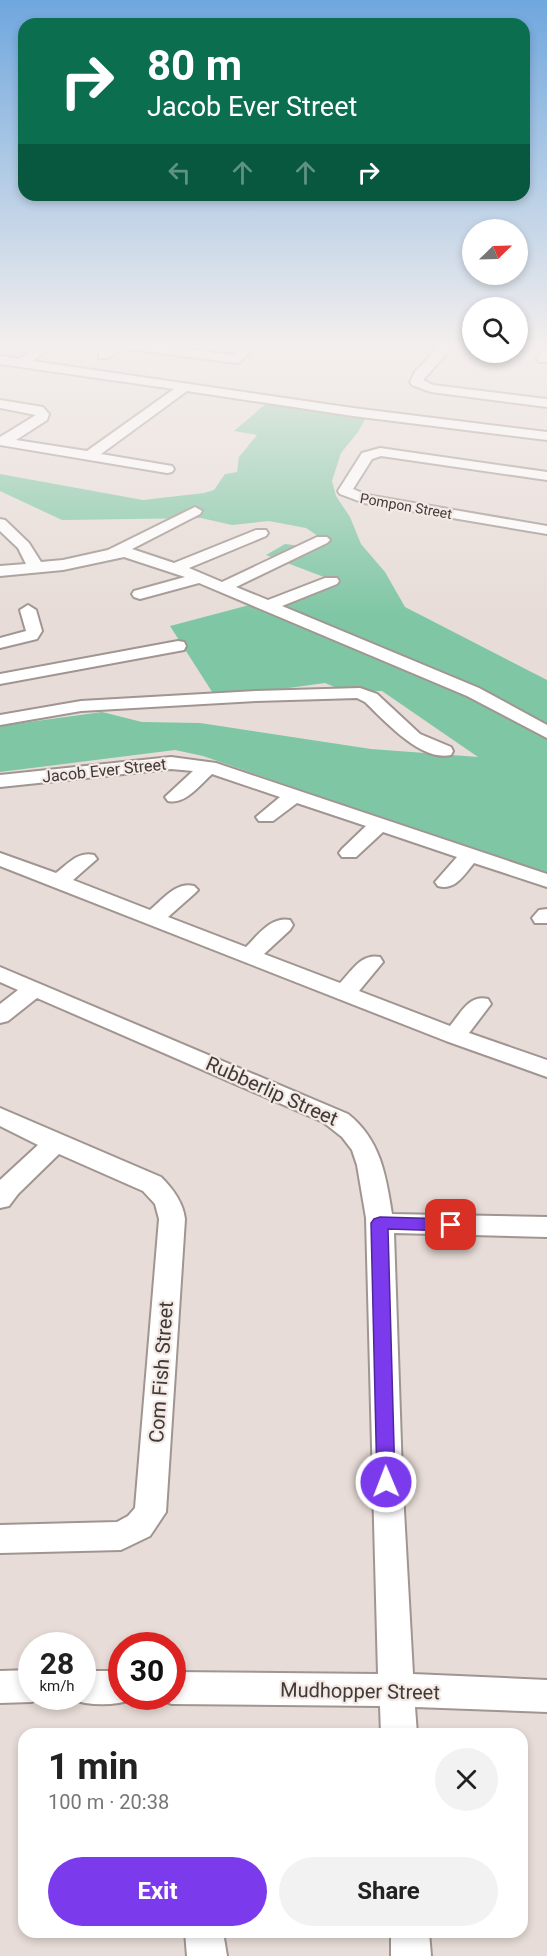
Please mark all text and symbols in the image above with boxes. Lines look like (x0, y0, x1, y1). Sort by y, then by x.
text: 80 m (147, 41, 242, 90)
icon: right (48, 42, 126, 120)
text: Jacob Ever Street (147, 91, 357, 123)
icon: left (163, 156, 196, 189)
icon: ahead (226, 156, 259, 189)
icon: ahead (289, 156, 322, 189)
icon: right (352, 156, 385, 189)
north arrow (462, 219, 528, 285)
map controls (462, 219, 528, 363)
button: search (462, 297, 528, 363)
street label: Pompon Street (359, 490, 454, 522)
street label: Jacob Ever Street (41, 755, 167, 786)
street label: Rubberlip Street (202, 1051, 342, 1131)
pin (425, 1199, 476, 1250)
icon: arrive (434, 1208, 467, 1241)
street label: Com Fish Street (144, 1300, 178, 1444)
position arrow (354, 1450, 418, 1514)
speed limit sign: 30 (108, 1632, 186, 1710)
text: 28 (40, 1646, 74, 1681)
text: km/h (39, 1677, 75, 1695)
street label: Mudhopper Street (280, 1678, 440, 1704)
text: 1 min (48, 1746, 139, 1788)
button: close (435, 1748, 498, 1811)
text: 100 m · 20:38 (48, 1790, 169, 1814)
button: Exit (48, 1857, 267, 1926)
button: Share (279, 1857, 498, 1926)

